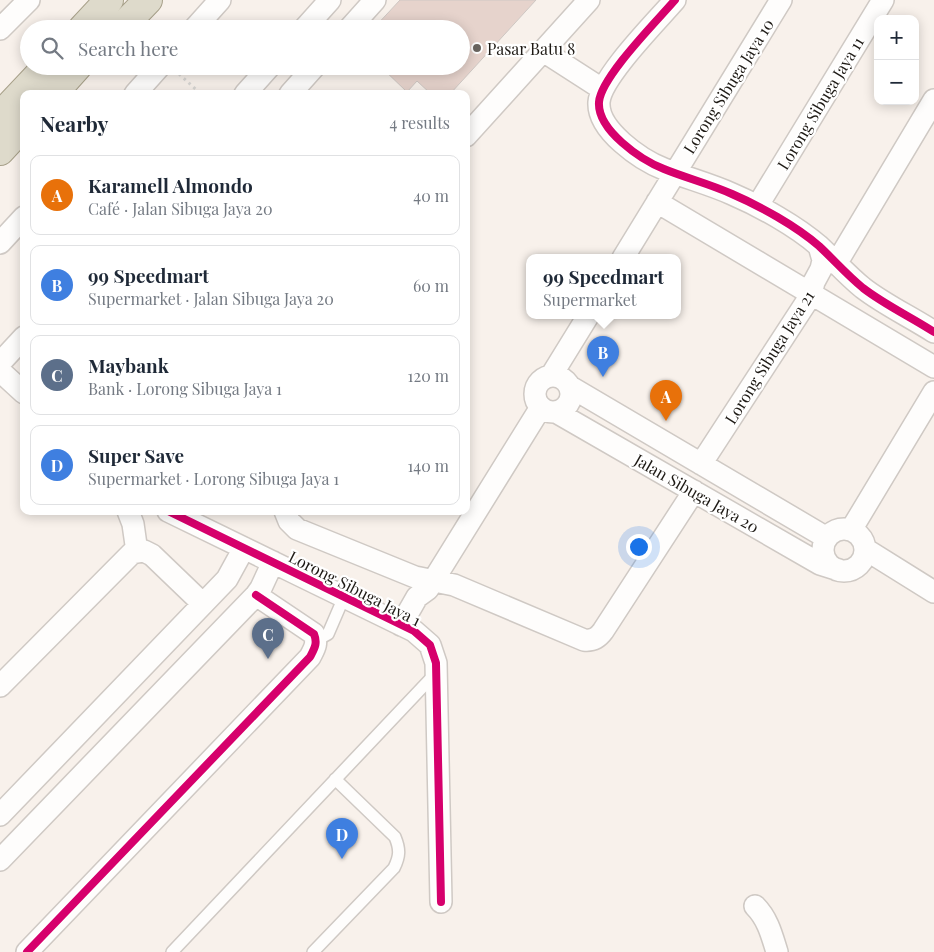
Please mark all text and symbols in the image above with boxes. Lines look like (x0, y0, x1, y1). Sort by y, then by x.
street label: Lorong Sibuga Jaya 10 (678, 15, 778, 157)
map controls (874, 15, 919, 105)
button: + (874, 15, 919, 60)
search box (20, 20, 470, 75)
street label: Lorong Sibuga Jaya 11 (772, 33, 868, 173)
icon: search (38, 34, 66, 62)
text: Search here (78, 35, 178, 61)
place label: Pasar Batu 8 (487, 38, 575, 59)
marker: Pasar Batu 8 (471, 42, 483, 54)
button: − (874, 60, 919, 105)
text: Nearby (40, 109, 109, 137)
text: 4 results (389, 112, 450, 133)
text: Karamell Almondo (88, 172, 253, 198)
text: A (52, 185, 62, 206)
text: 40 m (413, 185, 449, 206)
text: Café · Jalan Sibuga Jaya 20 (88, 198, 273, 219)
popup (526, 254, 681, 319)
text: 99 Speedmart (88, 262, 209, 288)
text: 99 Speedmart (543, 263, 664, 289)
text: B (52, 275, 62, 296)
text: 60 m (413, 275, 449, 296)
street label: Lorong Sibuga Jaya 21 (719, 286, 819, 428)
text: Supermarket · Jalan Sibuga Jaya 20 (88, 288, 334, 309)
text: Supermarket (543, 289, 637, 310)
pin: B (587, 336, 619, 377)
text: Maybank (88, 352, 169, 378)
text: C (51, 365, 63, 386)
text: 120 m (408, 365, 449, 386)
text: Bank · Lorong Sibuga Jaya 1 (88, 378, 282, 399)
pin: A (650, 380, 682, 421)
text: Super Save (88, 442, 184, 468)
street label: Jalan Sibuga Jaya 20 (630, 448, 763, 537)
text: D (51, 455, 63, 476)
text: 140 m (407, 455, 449, 476)
text: Supermarket · Lorong Sibuga Jaya 1 (88, 468, 339, 489)
your location (626, 534, 652, 560)
street label: Lorong Sibuga Jaya 1 (285, 546, 425, 630)
pin: C (252, 618, 284, 659)
pin: D (326, 818, 358, 859)

